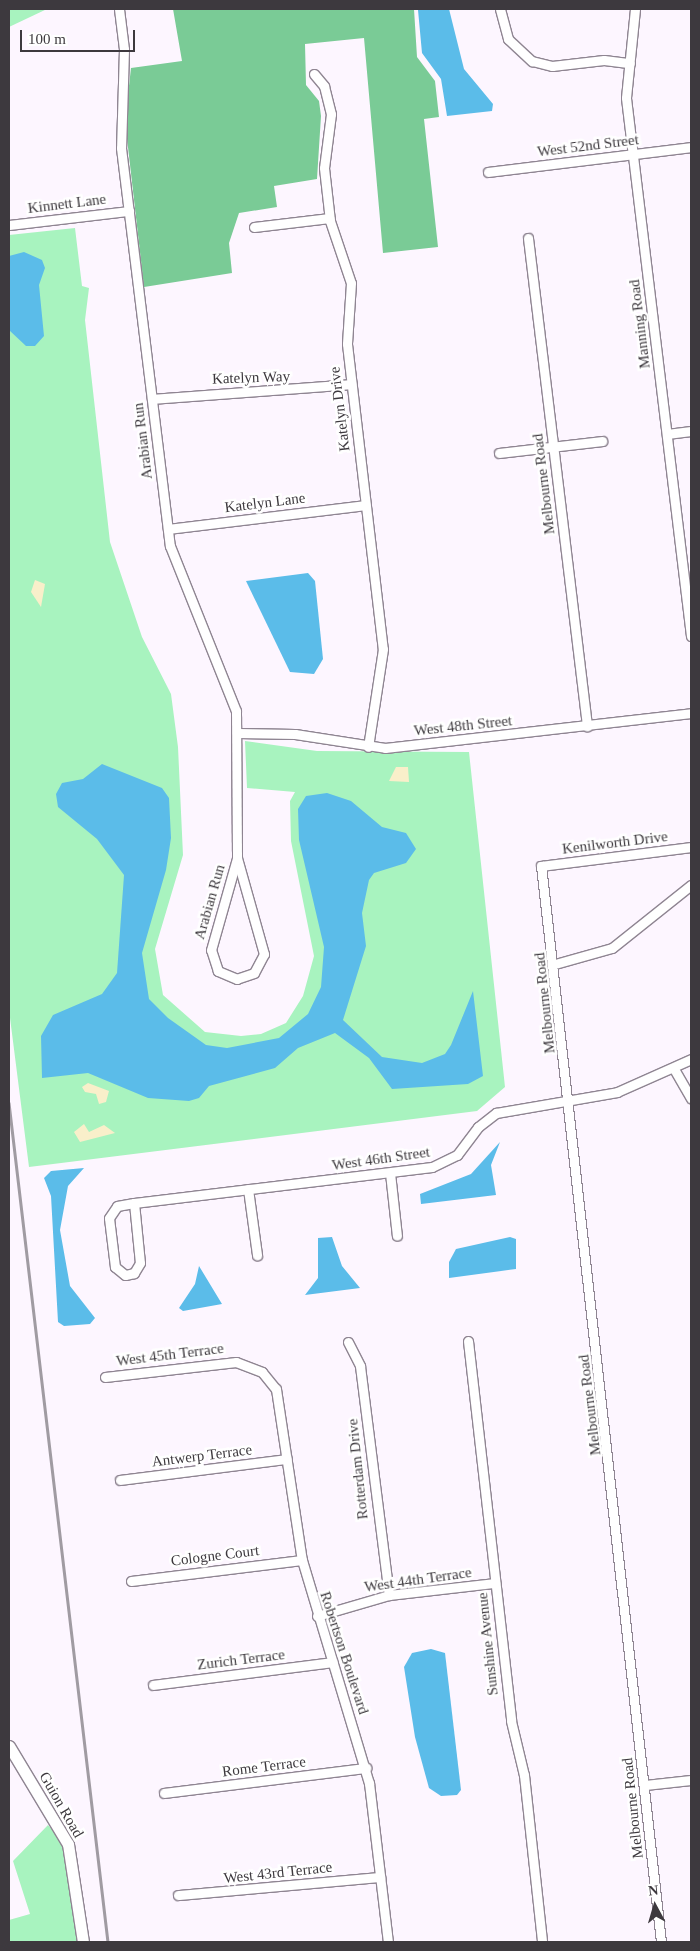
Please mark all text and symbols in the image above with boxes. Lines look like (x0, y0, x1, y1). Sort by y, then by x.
scale bar (22, 20, 138, 52)
text: 100 m (28, 31, 66, 47)
street label: West 52nd Street (536, 131, 640, 161)
street label: Kinnett Lane (27, 190, 107, 218)
street label: Manning Road (626, 278, 654, 370)
street label: Katelyn Drive (326, 366, 354, 452)
street label: Katelyn Way (212, 368, 290, 388)
street label: Arabian Run (129, 402, 157, 480)
street label: Melbourne Road (529, 433, 559, 535)
street label: Katelyn Lane (224, 489, 306, 517)
street label: West 48th Street (413, 712, 513, 740)
street label: Kenilworth Drive (561, 828, 669, 858)
street label: Arabian Run (191, 862, 229, 942)
street label: Melbourne Road (531, 952, 559, 1054)
street label: West 46th Street (331, 1143, 431, 1175)
street label: West 45th Terrace (115, 1339, 225, 1371)
street label: Melbourne Road (575, 1354, 605, 1456)
street label: Rotterdam Drive (344, 1418, 372, 1520)
street label: Antwerp Terrace (151, 1441, 253, 1471)
street label: Cologne Court (170, 1542, 260, 1570)
street label: West 44th Terrace (363, 1564, 473, 1596)
street label: Robertson Boulevard (316, 1589, 372, 1717)
street label: Sunshine Avenue (474, 1591, 502, 1697)
street label: Zurich Terrace (196, 1646, 286, 1674)
street label: Rome Terrace (221, 1753, 307, 1781)
street label: Melbourne Road (619, 1757, 647, 1859)
street label: Guion Road (35, 1769, 87, 1841)
street label: West 43rd Terrace (223, 1858, 333, 1888)
north arrow (630, 1881, 680, 1931)
text: N (648, 1883, 659, 1899)

